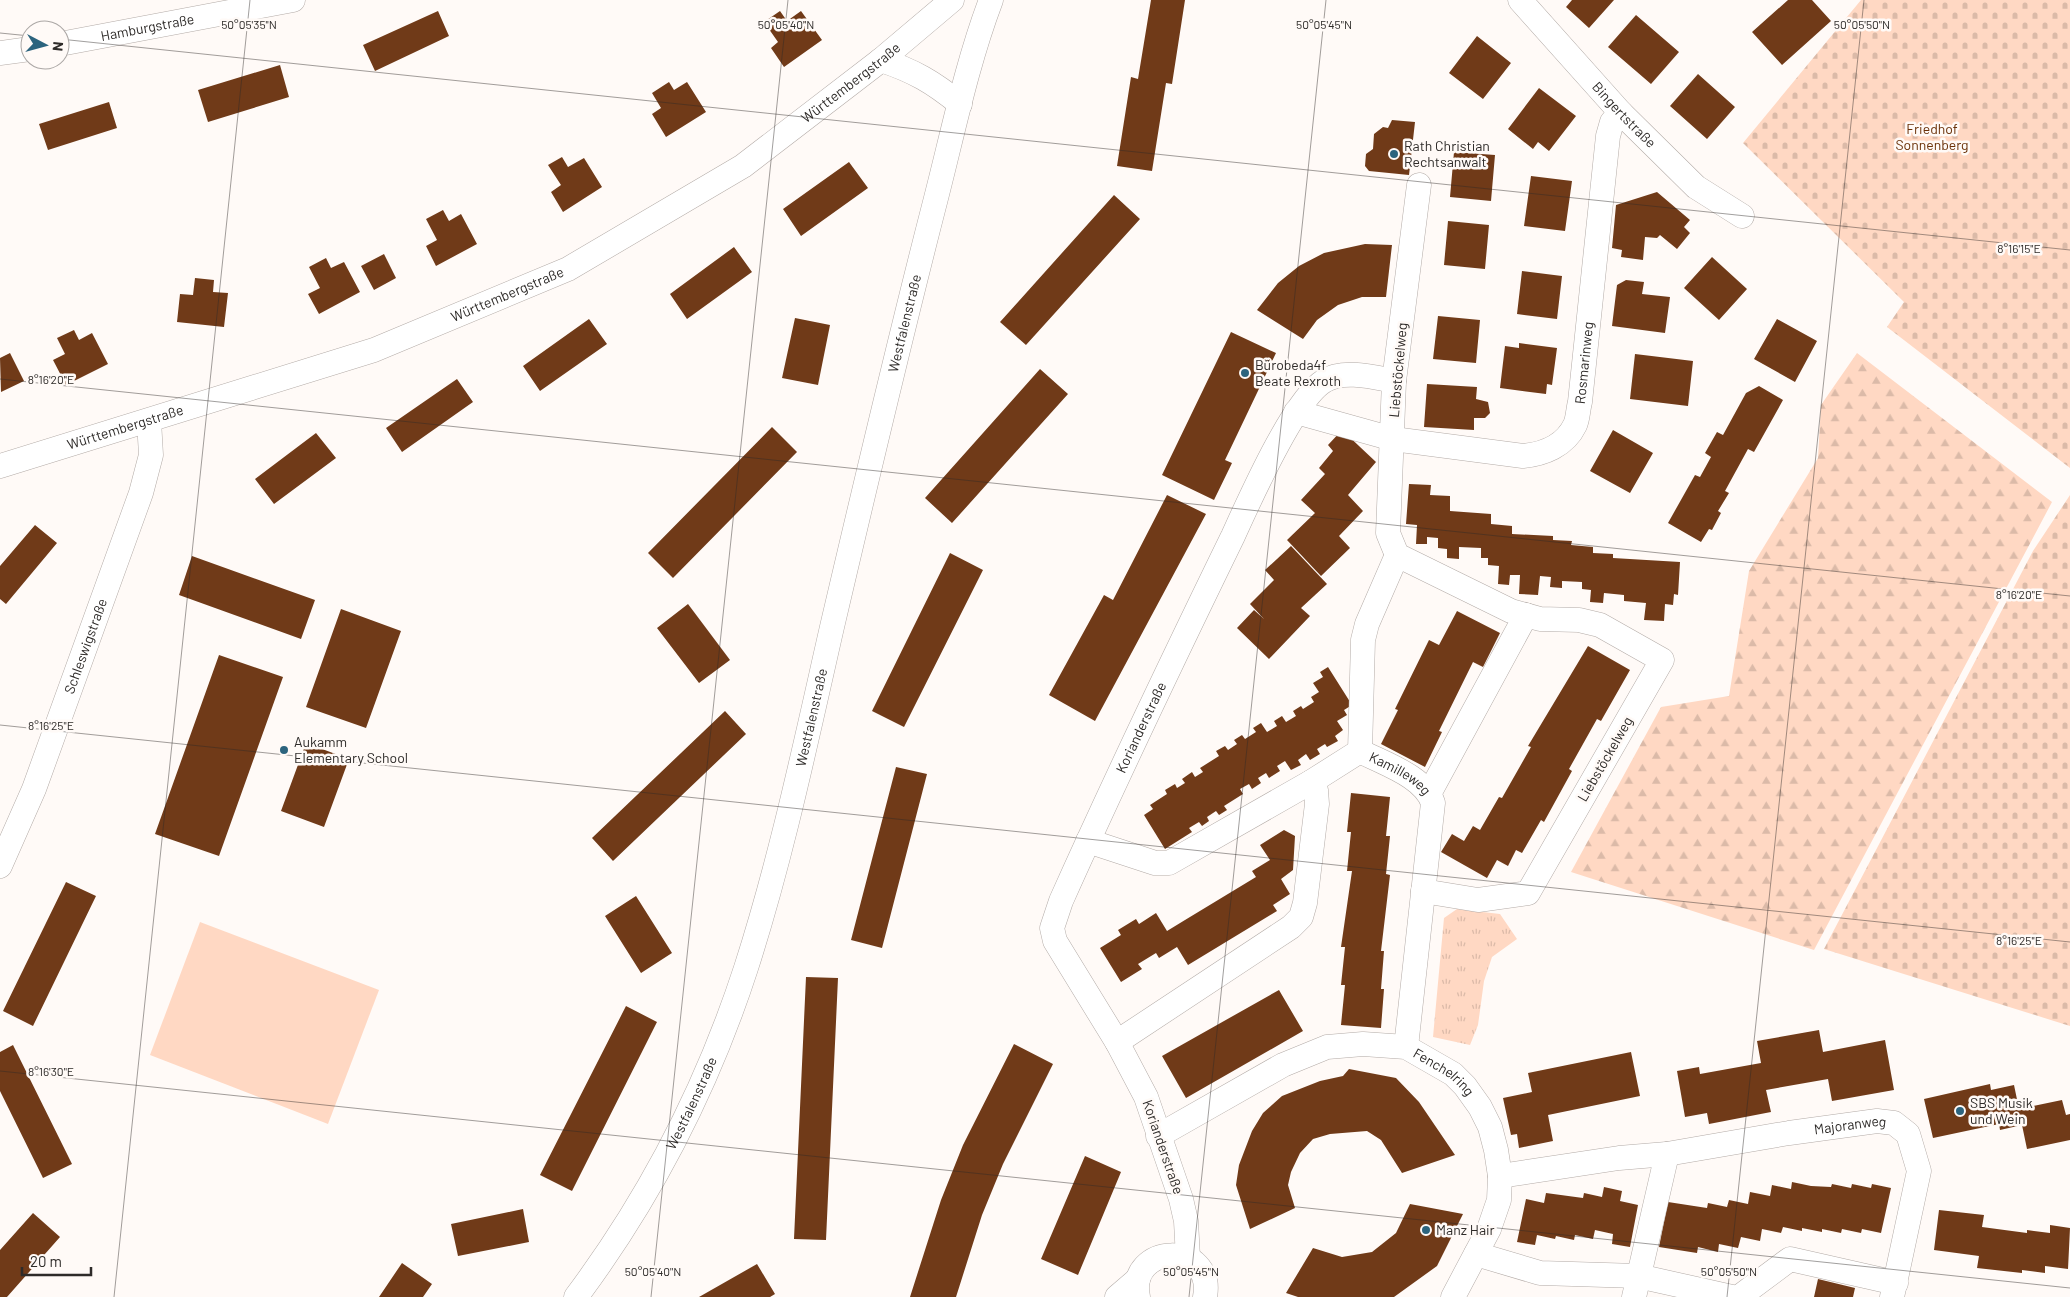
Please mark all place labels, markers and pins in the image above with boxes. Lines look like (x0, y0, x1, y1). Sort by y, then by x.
place label: Rath Christian Rechtsanwalt (1404, 137, 1490, 170)
marker: Rath Christian Rechtsanwalt (1388, 148, 1400, 160)
place label: Bürobeda4f Beate Rexroth (1255, 356, 1341, 389)
marker: Bürobeda4f Beate Rexroth (1239, 367, 1251, 379)
place label: Aukamm Elementary School (294, 733, 408, 766)
marker: Aukamm Elementary School (278, 744, 290, 756)
place label: SBS Musik und Wein (1970, 1094, 2033, 1127)
marker: SBS Musik und Wein (1954, 1105, 1966, 1117)
place label: Manz Hair (1436, 1221, 1495, 1238)
marker: Manz Hair (1420, 1224, 1432, 1236)

